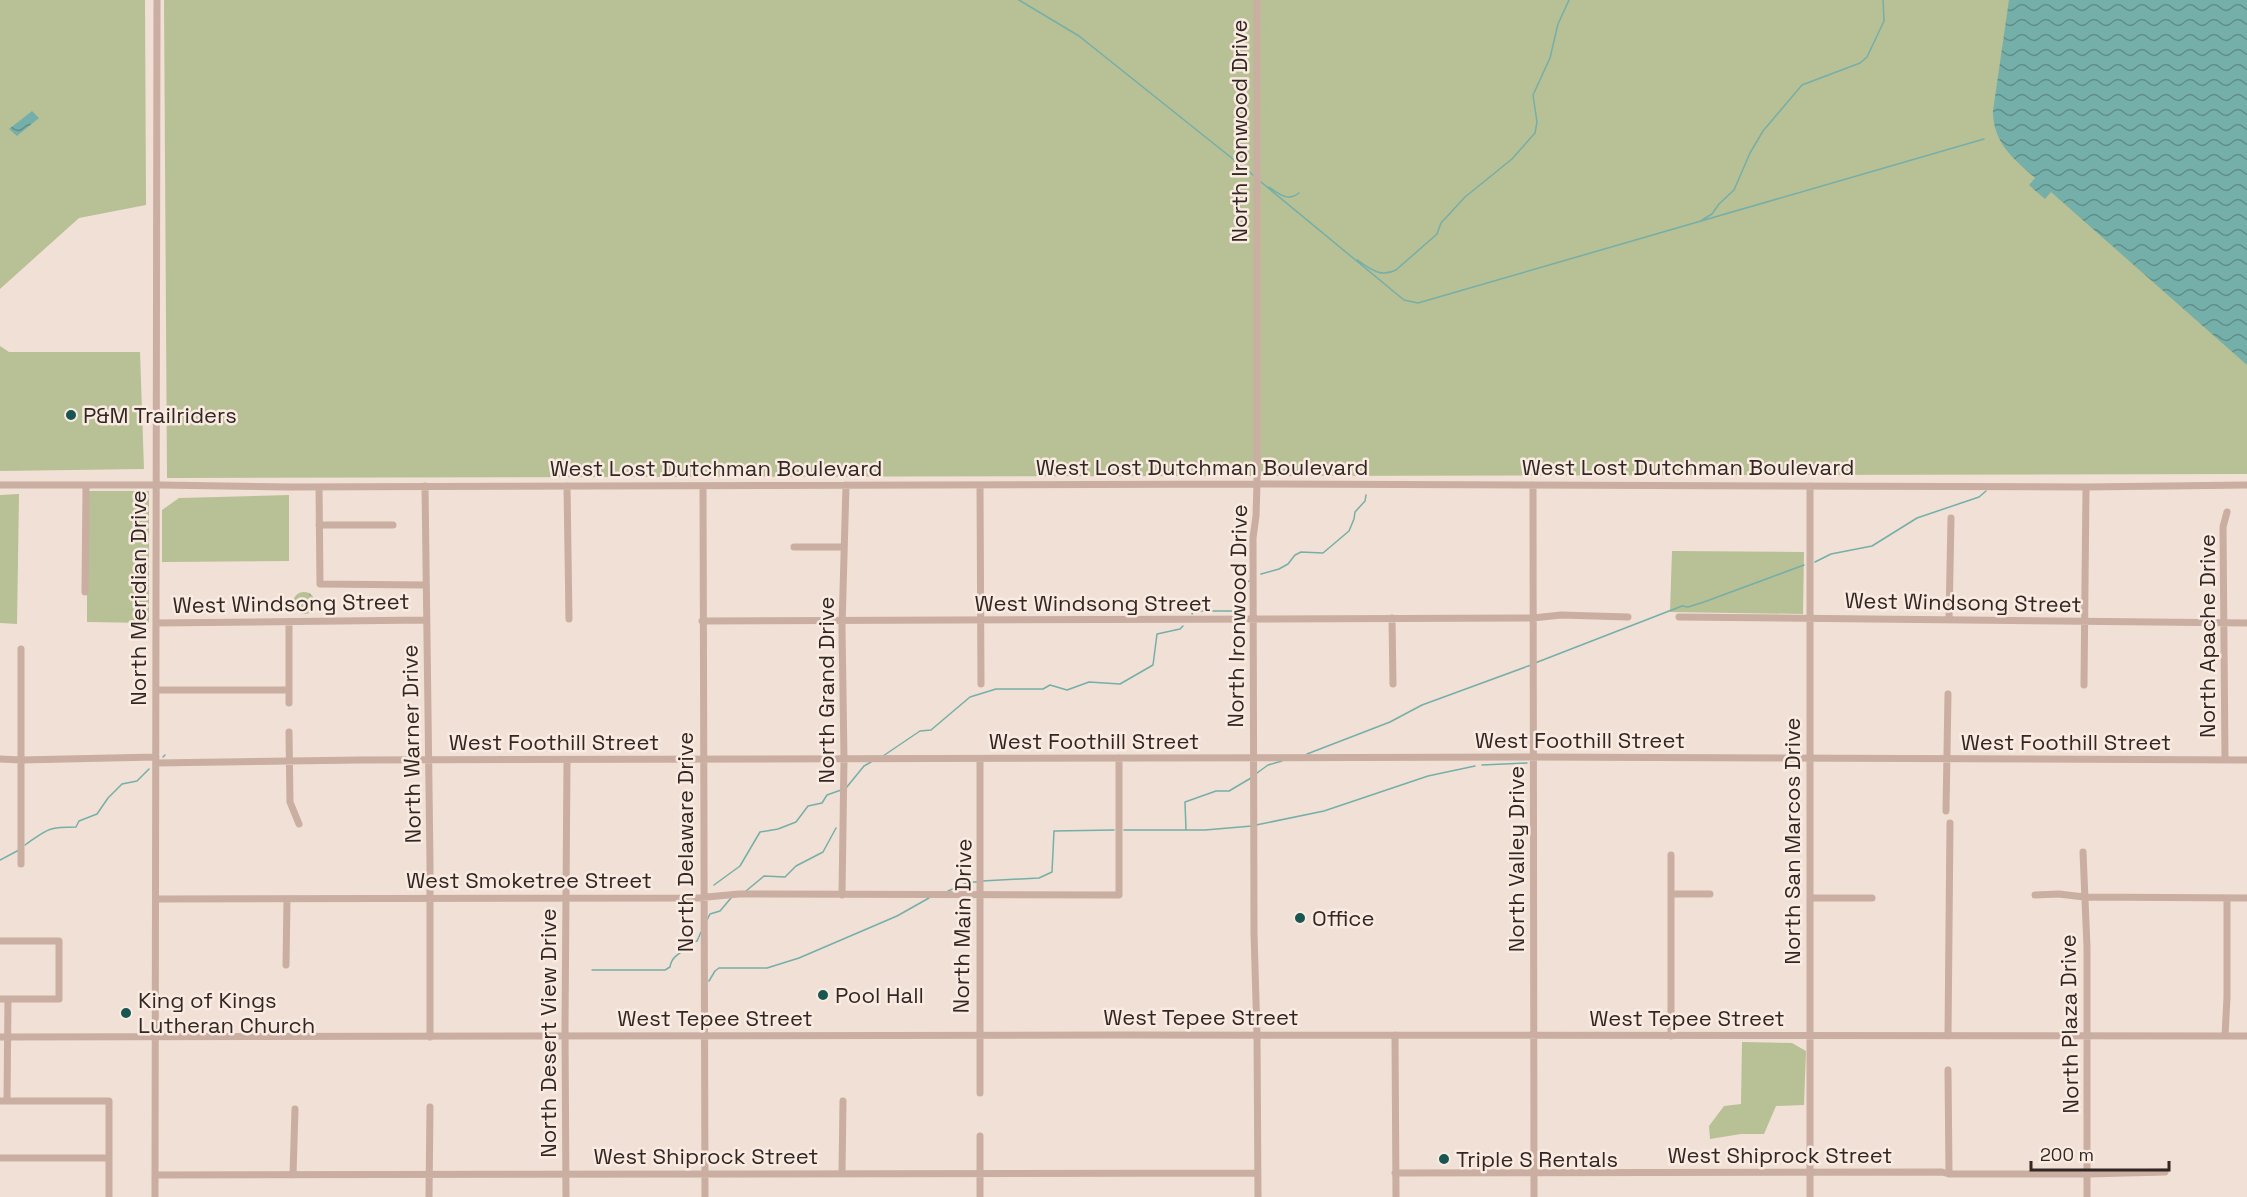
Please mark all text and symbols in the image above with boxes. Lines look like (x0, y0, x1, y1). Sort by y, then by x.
street label: North Ironwood Drive (1225, 19, 1253, 243)
place label: P&M Trailriders (83, 401, 237, 429)
marker: P&M Trailriders (64, 408, 78, 422)
street label: West Lost Dutchman Boulevard (1036, 453, 1368, 481)
street label: West Lost Dutchman Boulevard (1522, 453, 1854, 481)
street label: West Lost Dutchman Boulevard (550, 454, 882, 482)
street label: North Meridian Drive (124, 490, 152, 706)
street label: North Ironwood Drive (1221, 504, 1253, 728)
street label: North Apache Drive (2193, 534, 2221, 738)
street label: West Windsong Street (1844, 586, 2082, 618)
street label: West Windsong Street (172, 587, 410, 619)
street label: West Windsong Street (975, 589, 1211, 617)
street label: North Grand Drive (812, 597, 840, 783)
street label: North Warner Drive (395, 644, 427, 844)
street label: North San Marcos Drive (1778, 717, 1806, 965)
street label: West Foothill Street (1475, 726, 1685, 754)
street label: West Foothill Street (989, 727, 1199, 755)
street label: West Foothill Street (449, 728, 659, 756)
street label: West Foothill Street (1961, 728, 2171, 756)
street label: North Delaware Drive (671, 732, 699, 952)
street label: North Valley Drive (1502, 766, 1530, 952)
street label: North Main Drive (946, 838, 978, 1014)
street label: West Smoketree Street (406, 866, 652, 894)
place label: Office (1312, 904, 1375, 932)
street label: North Desert View Drive (534, 908, 562, 1158)
marker: Office (1293, 911, 1307, 925)
street label: North Plaza Drive (2053, 934, 2085, 1114)
place label: Pool Hall (835, 981, 924, 1009)
place label: King of Kings Lutheran Church (138, 986, 315, 1039)
marker: Pool Hall (816, 988, 830, 1002)
street label: West Tepee Street (1103, 1003, 1299, 1031)
street label: West Tepee Street (617, 1004, 813, 1032)
street label: West Tepee Street (1589, 1004, 1785, 1032)
marker: King of Kings Lutheran Church (119, 1006, 133, 1020)
scale bar (2031, 1134, 2169, 1172)
street label: West Shiprock Street (1668, 1141, 1892, 1169)
street label: West Shiprock Street (594, 1142, 818, 1170)
text: 200 m (2040, 1143, 2094, 1166)
place label: Triple S Rentals (1456, 1145, 1618, 1173)
marker: Triple S Rentals (1437, 1152, 1451, 1166)

